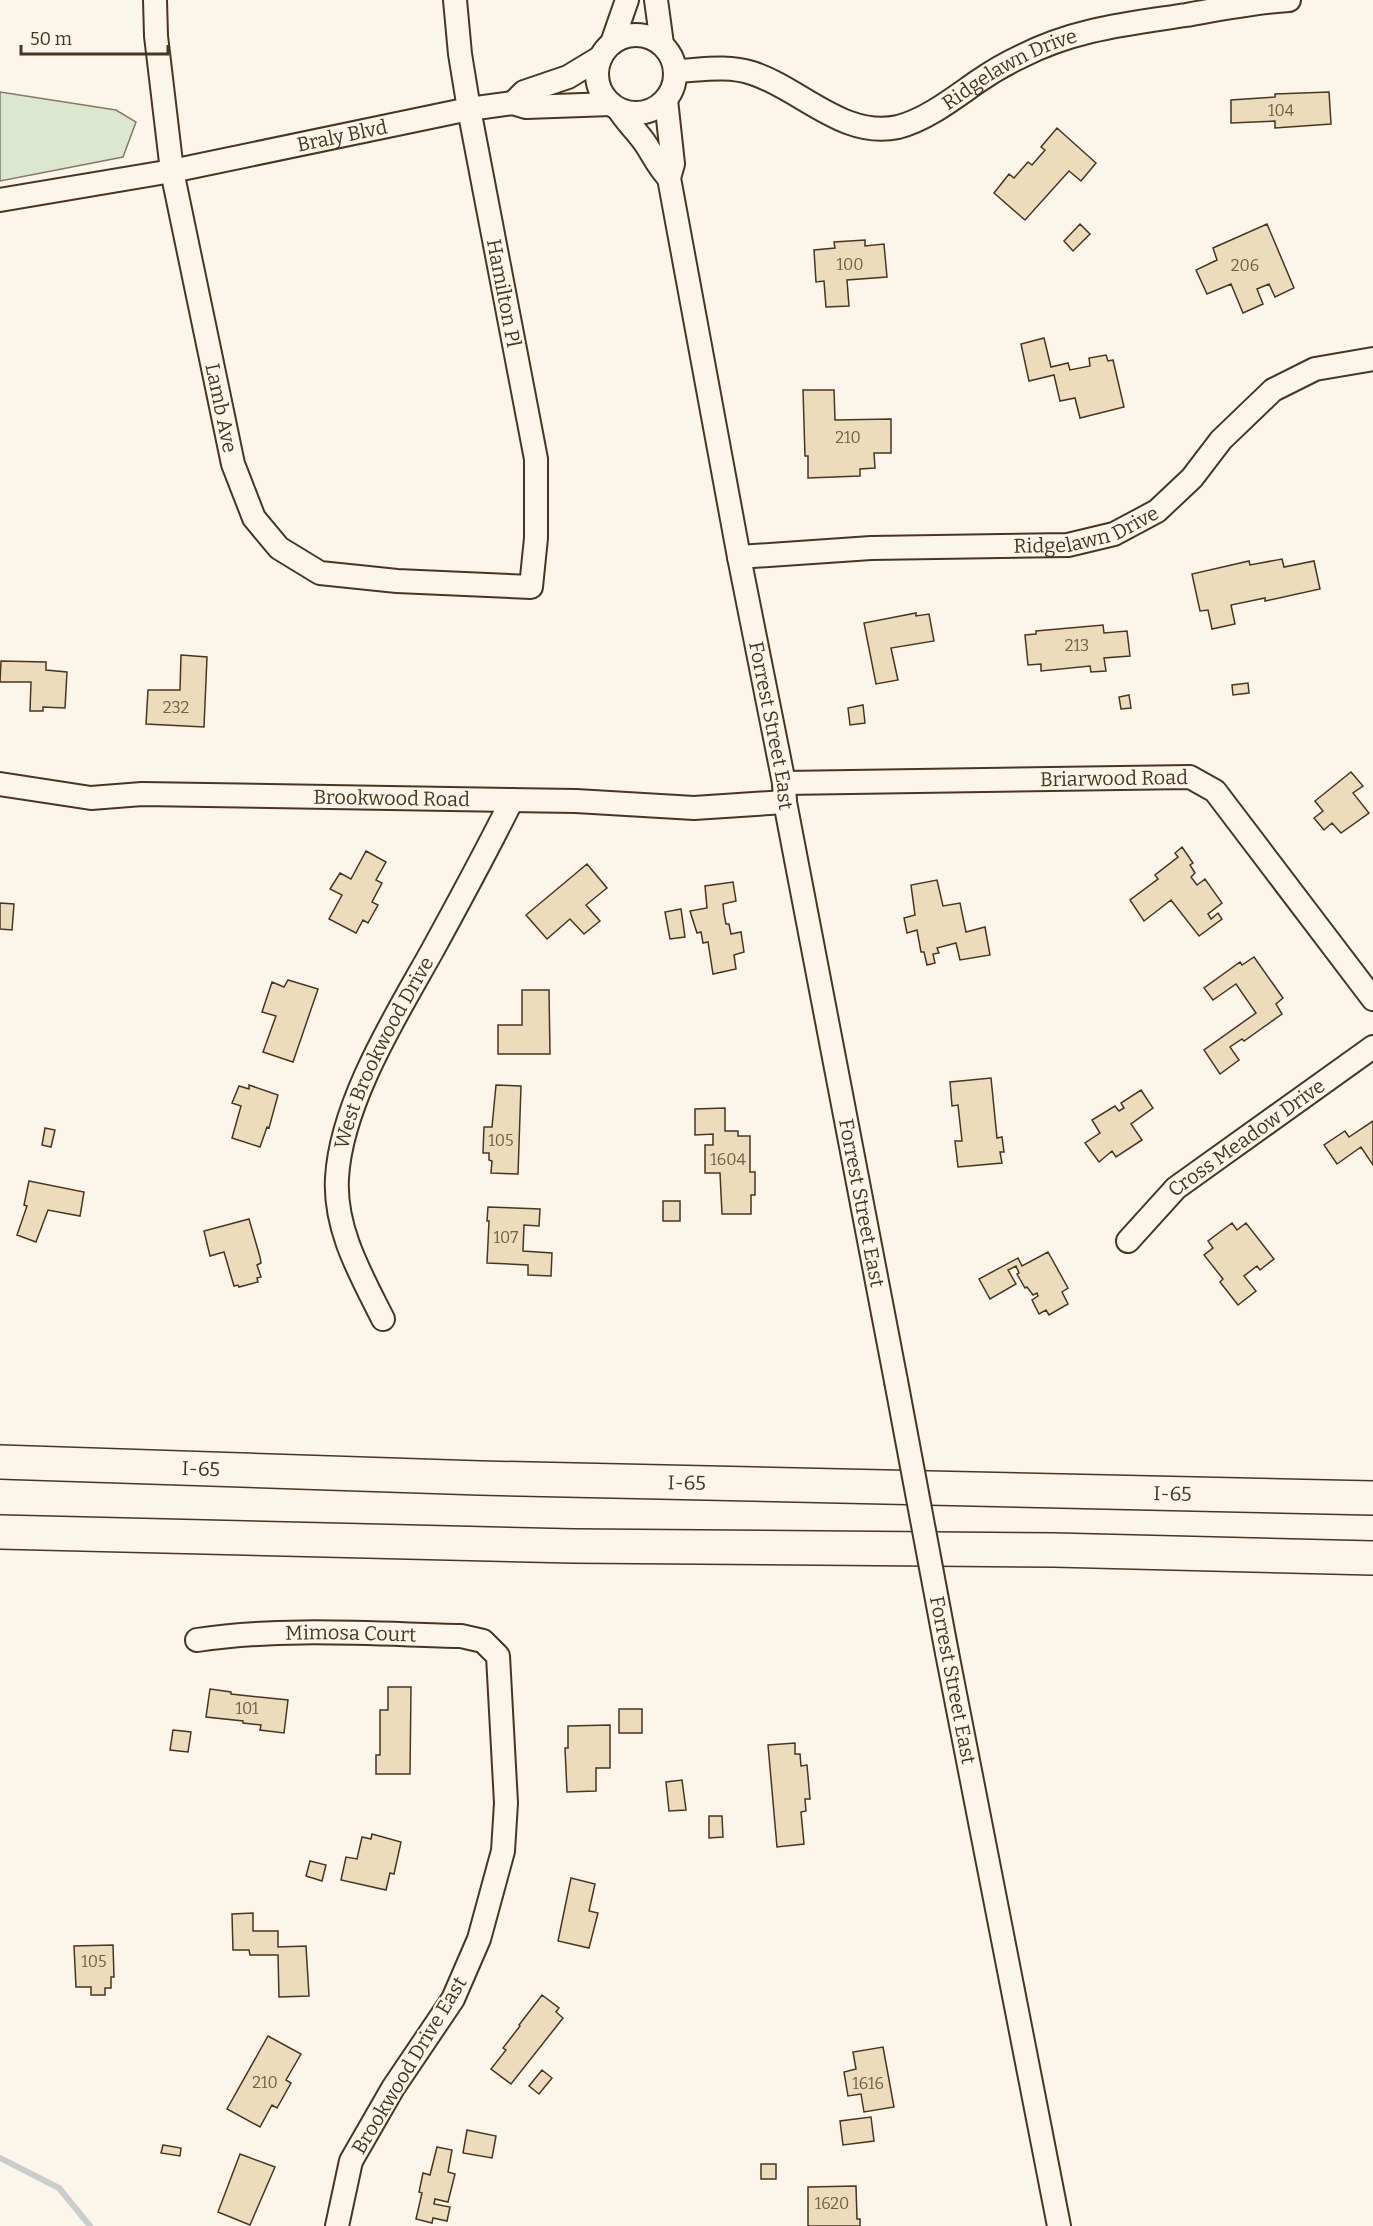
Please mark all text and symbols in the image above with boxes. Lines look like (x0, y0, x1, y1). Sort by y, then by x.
scale bar (21, 18, 168, 56)
street label: Ridgelawn Drive (937, 23, 1080, 115)
text: 50 m (30, 28, 72, 50)
house number: 104 (1268, 101, 1295, 120)
street label: Braly Blvd (295, 114, 389, 157)
street label: Hamilton Pl (482, 237, 526, 349)
house number: 100 (836, 255, 864, 274)
house number: 206 (1231, 256, 1259, 275)
street label: Lamb Ave (200, 361, 242, 455)
house number: 210 (835, 428, 861, 447)
street label: Ridgelawn Drive (1013, 500, 1163, 558)
house number: 213 (1065, 636, 1089, 655)
street label: Forrest Street East (744, 639, 798, 812)
house number: 232 (163, 698, 189, 717)
street label: Briarwood Road (1040, 765, 1188, 791)
street label: Brookwood Road (313, 785, 470, 811)
street label: West Brookwood Drive (329, 952, 438, 1151)
street label: Cross Meadow Drive (1162, 1073, 1329, 1201)
street label: Forrest Street East (834, 1117, 890, 1289)
house number: 105 (488, 1131, 514, 1150)
house number: 1604 (710, 1150, 746, 1169)
house number: 107 (494, 1228, 518, 1247)
street label: I-65 (181, 1456, 220, 1481)
street label: I-65 (667, 1470, 706, 1495)
street label: I-65 (1153, 1481, 1192, 1506)
street label: Forrest Street East (925, 1594, 981, 1766)
street label: Mimosa Court (285, 1620, 417, 1647)
house number: 101 (235, 1699, 259, 1718)
house number: 105 (81, 1952, 107, 1971)
street label: Brookwood Drive East (347, 1972, 471, 2158)
house number: 210 (252, 2073, 278, 2092)
house number: 1616 (852, 2074, 884, 2093)
house number: 1620 (815, 2194, 849, 2213)

